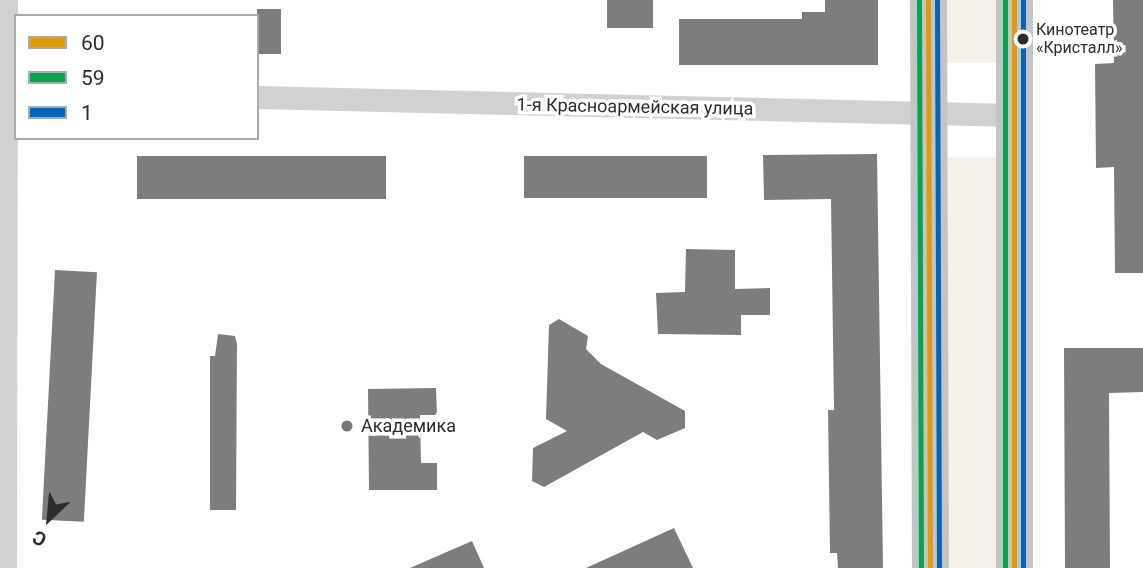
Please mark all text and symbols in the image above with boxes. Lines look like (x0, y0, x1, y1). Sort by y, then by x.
legend (14, 14, 259, 140)
place label: Кинотеатр «Кристалл» (1036, 20, 1122, 58)
text: 60 (81, 31, 105, 55)
marker: Кинотеатр «Кристалл» (1016, 32, 1030, 46)
text: 59 (81, 66, 105, 90)
street label: 1-я Красноармейская улица (517, 94, 753, 120)
text: 1 (81, 101, 93, 125)
place label: Академика (361, 415, 456, 437)
marker: Академика (339, 418, 355, 434)
north arrow (14, 484, 84, 554)
text: С (29, 525, 50, 551)

